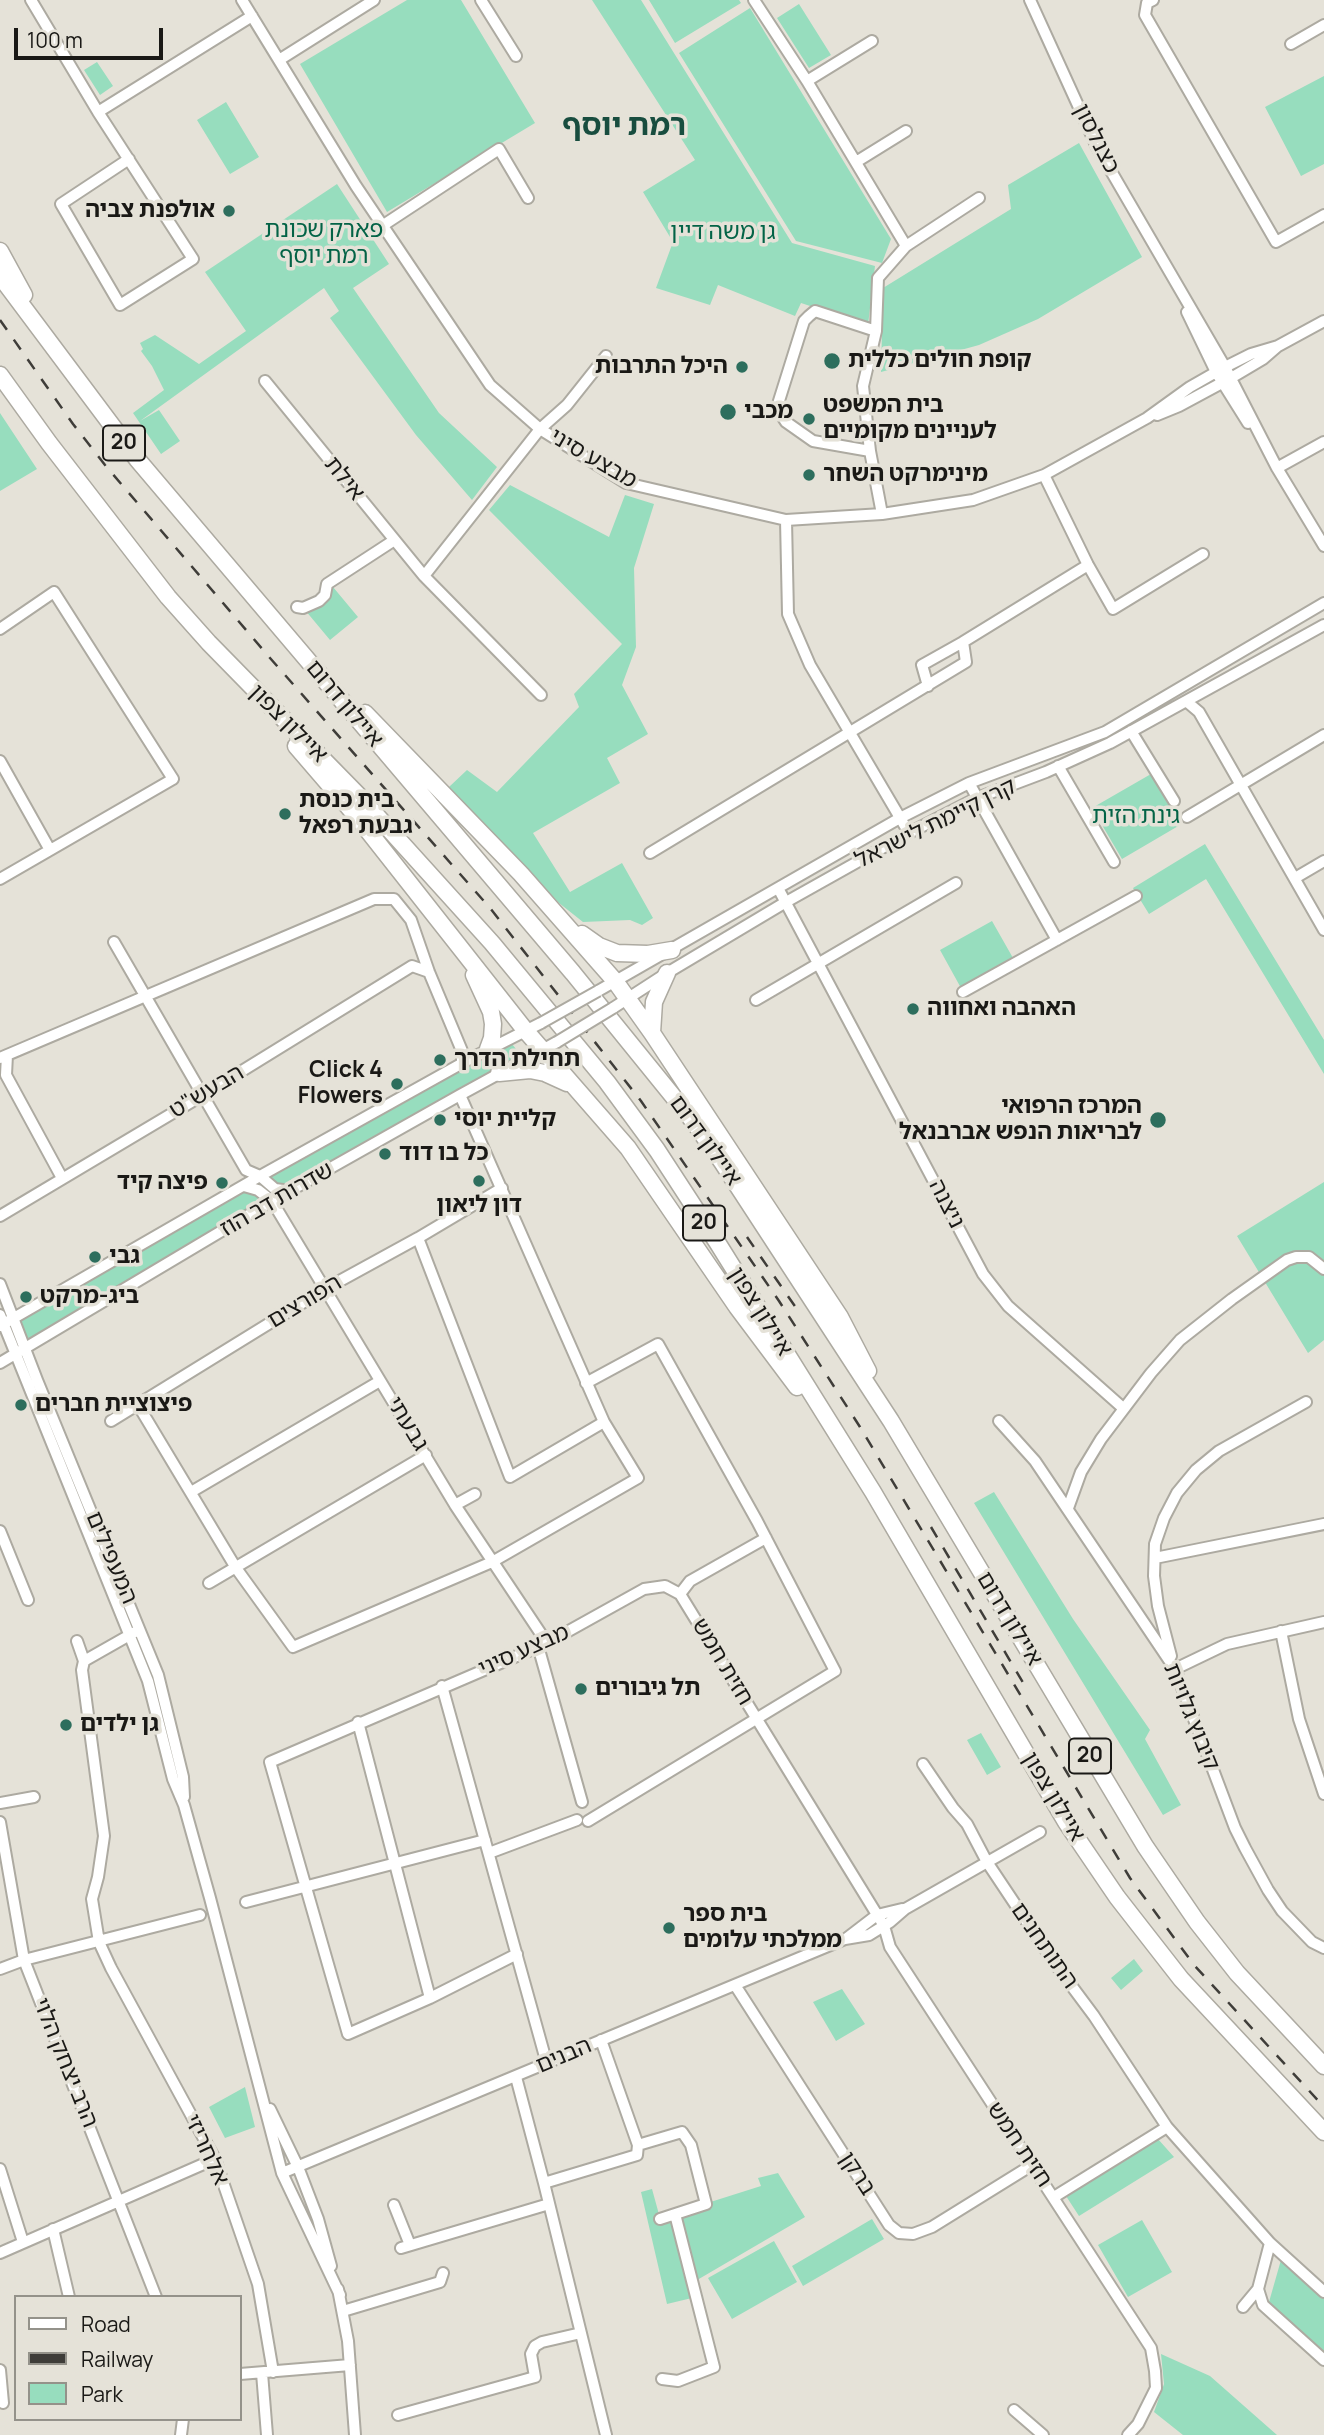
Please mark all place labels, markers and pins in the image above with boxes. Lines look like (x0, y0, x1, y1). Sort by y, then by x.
place label: אולפנת צביה (85, 197, 215, 225)
marker: אולפנת צביה (221, 203, 237, 219)
place label: קופת חולים כללית (848, 347, 1032, 375)
marker: קופת חולים כללית (822, 351, 842, 371)
place label: היכל התרבות (595, 353, 728, 381)
marker: היכל התרבות (734, 359, 750, 375)
place label: בית המשפט לעניינים מקומיים (823, 392, 997, 446)
place label: מכבי (744, 398, 793, 426)
marker: מכבי (718, 402, 738, 422)
marker: בית המשפט לעניינים מקומיים (801, 411, 817, 427)
place label: מינימרקט השחר (823, 461, 988, 489)
marker: מינימרקט השחר (801, 467, 817, 483)
place label: בית כנסת גבעת רפאל (299, 787, 413, 841)
marker: בית כנסת גבעת רפאל (277, 806, 293, 822)
place label: האהבה ואחווה (927, 995, 1076, 1023)
marker: האהבה ואחווה (905, 1001, 921, 1017)
place label: תחילת הדרך (454, 1046, 580, 1074)
marker: תחילת הדרך (432, 1052, 448, 1068)
place label: Click 4 Flowers (298, 1057, 383, 1111)
marker: Click 4 Flowers (389, 1076, 405, 1092)
place label: המרכז הרפואי לבריאות הנפש אברבנאל (899, 1093, 1142, 1147)
place label: קליית יוסי (454, 1106, 556, 1134)
marker: המרכז הרפואי לבריאות הנפש אברבנאל (1148, 1110, 1168, 1130)
marker: קליית יוסי (432, 1112, 448, 1128)
place label: כל בו דוד (399, 1140, 489, 1168)
marker: כל בו דוד (377, 1146, 393, 1162)
place label: פיצה קיד (117, 1169, 208, 1197)
marker: דון ליאון (471, 1173, 487, 1189)
marker: פיצה קיד (214, 1175, 230, 1191)
place label: דון ליאון (436, 1192, 522, 1220)
place label: גבי (109, 1243, 140, 1271)
marker: גבי (87, 1249, 103, 1265)
place label: ביג-מרקט (40, 1283, 139, 1311)
marker: ביג-מרקט (18, 1289, 34, 1305)
place label: פיצוציית חברים (35, 1391, 192, 1419)
marker: פיצוציית חברים (13, 1397, 29, 1413)
place label: תל גיבורים (595, 1675, 700, 1703)
marker: תל גיבורים (573, 1681, 589, 1697)
place label: גן ילדים (80, 1711, 159, 1739)
marker: גן ילדים (58, 1717, 74, 1733)
place label: בית ספר ממלכתי עלומים (683, 1901, 842, 1955)
marker: בית ספר ממלכתי עלומים (661, 1920, 677, 1936)

